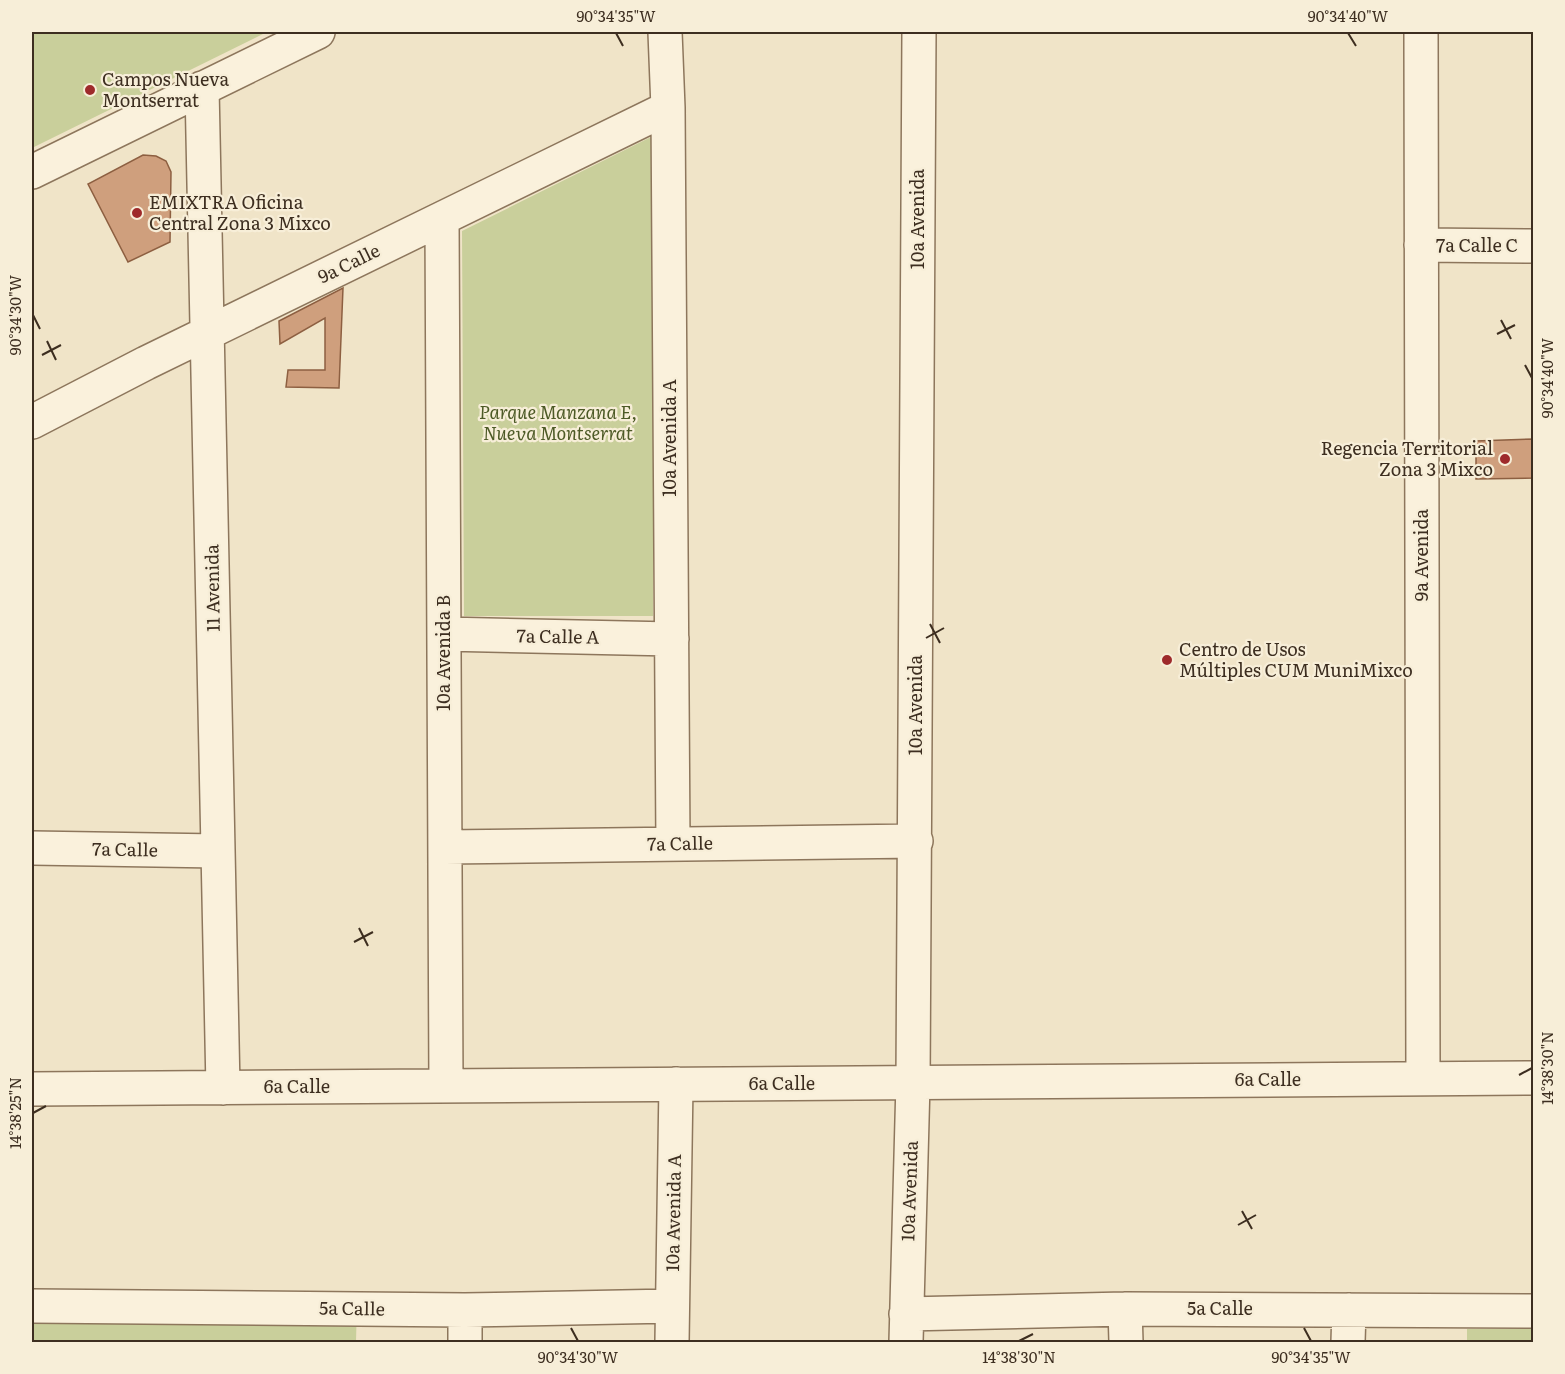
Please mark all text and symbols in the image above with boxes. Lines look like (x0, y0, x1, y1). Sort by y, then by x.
text: 90°34'35"W (576, 4, 656, 27)
text: 90°34'40"W (1308, 4, 1389, 27)
place label: Campos Nueva Montserrat (102, 65, 230, 113)
marker: Campos Nueva Montserrat (83, 83, 97, 97)
street label: 10a Avenida (903, 168, 930, 269)
place label: EMIXTRA Oficina Central Zona 3 Mixco (149, 188, 331, 236)
marker: EMIXTRA Oficina Central Zona 3 Mixco (130, 206, 144, 220)
street label: 7a Calle C (1436, 231, 1518, 258)
street label: 9a Calle (313, 236, 384, 289)
text: 90°34'30"W (3, 274, 26, 355)
text: 90°34'40"W (1535, 337, 1558, 418)
street label: 10a Avenida A (655, 379, 682, 497)
park label: Parque Manzana E, Nueva Montserrat (479, 398, 637, 446)
place label: Regencia Territorial Zona 3 Mixco (1321, 434, 1493, 482)
marker: Regencia Territorial Zona 3 Mixco (1498, 452, 1512, 466)
street label: 9a Avenida (1407, 509, 1434, 601)
street label: 11 Avenida (197, 544, 226, 632)
street label: 10a Avenida B (429, 595, 456, 711)
street label: 7a Calle A (516, 621, 600, 650)
place label: Centro de Usos Múltiples CUM MuniMixco (1179, 635, 1413, 683)
marker: Centro de Usos Múltiples CUM MuniMixco (1160, 653, 1174, 667)
street label: 10a Avenida (901, 654, 928, 755)
street label: 7a Calle (647, 828, 713, 857)
street label: 7a Calle (92, 834, 158, 863)
text: 14°38'30"N (1535, 1031, 1558, 1105)
street label: 6a Calle (1235, 1065, 1301, 1092)
street label: 6a Calle (749, 1069, 815, 1096)
street label: 6a Calle (264, 1072, 330, 1099)
text: 14°38'25"N (3, 1077, 26, 1149)
street label: 10a Avenida (893, 1140, 924, 1242)
street label: 10a Avenida A (658, 1154, 687, 1272)
street label: 5a Calle (319, 1293, 385, 1322)
street label: 5a Calle (1187, 1294, 1253, 1321)
text: 90°34'30"W (538, 1345, 619, 1368)
text: 14°38'30"N (982, 1345, 1056, 1368)
text: 90°34'35"W (1271, 1345, 1351, 1368)

